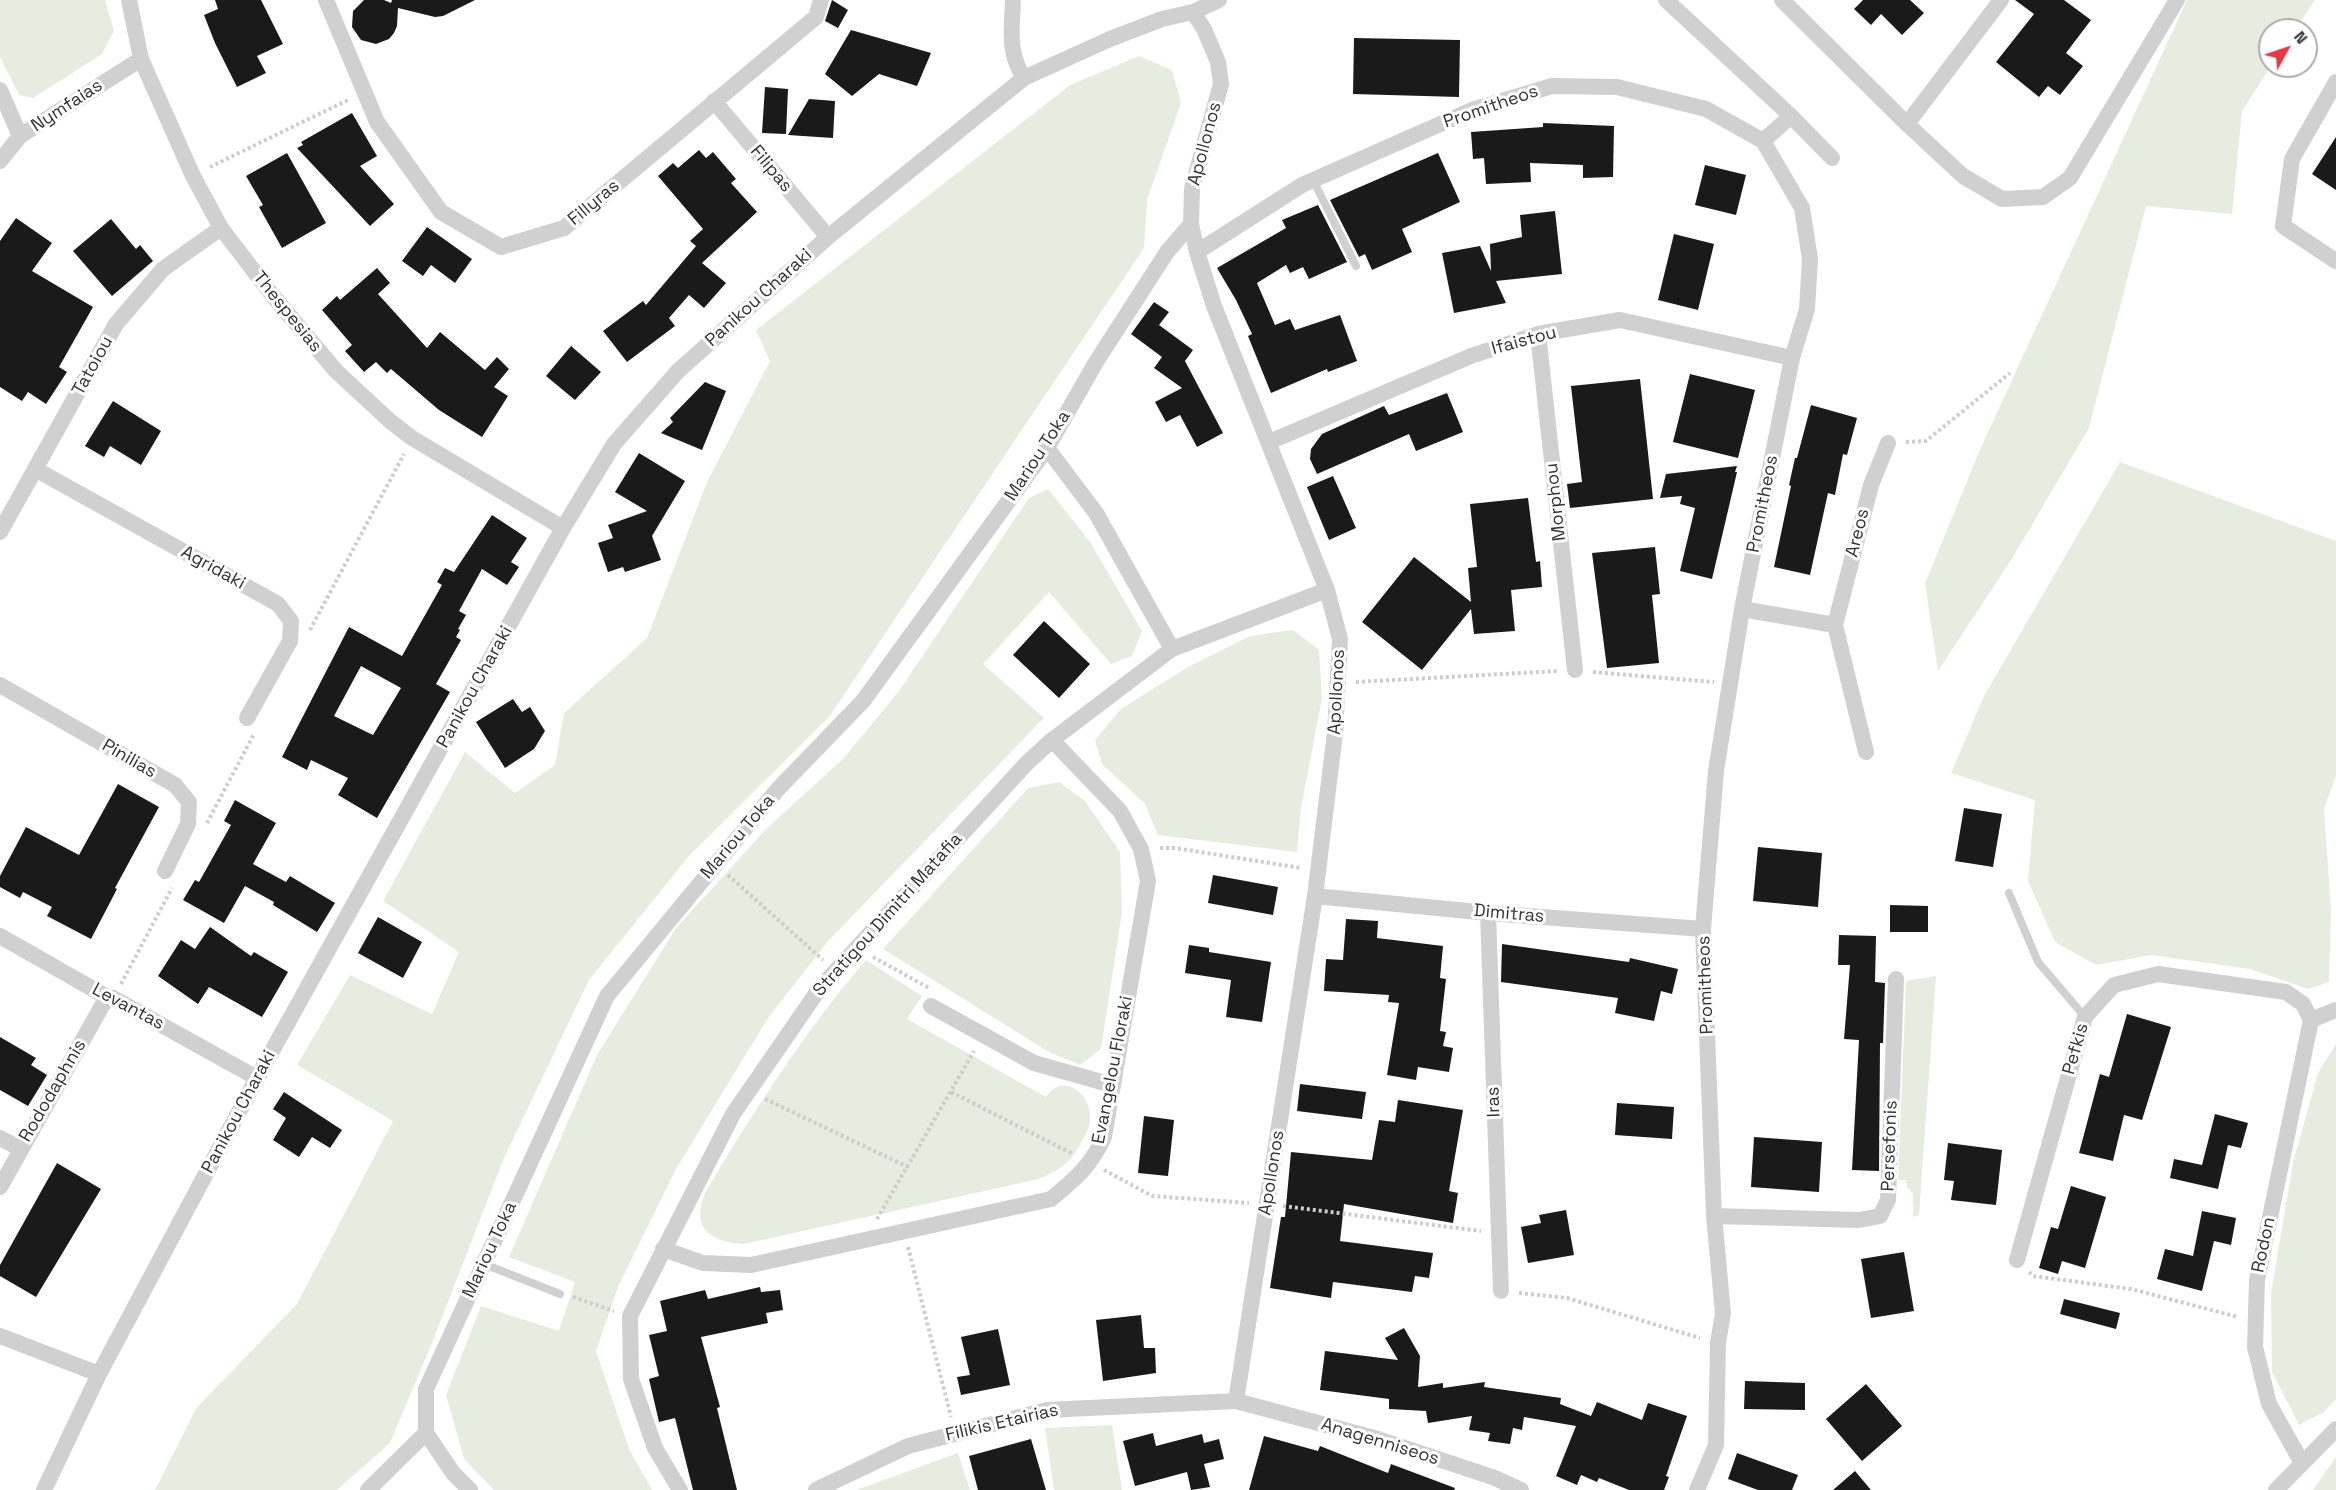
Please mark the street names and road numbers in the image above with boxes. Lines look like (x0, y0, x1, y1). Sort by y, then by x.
street label: Nymfaias (27, 75, 107, 137)
street label: Promitheos (1441, 81, 1541, 133)
street label: Apollonos (1183, 100, 1227, 188)
street label: Filipas (745, 141, 797, 197)
street label: Fillyras (564, 175, 624, 231)
street label: Panikou Charaki (701, 244, 817, 352)
street label: Thespesias (248, 267, 326, 357)
street label: Ifaistou (1489, 322, 1559, 360)
street label: Tatoiou (68, 333, 118, 399)
street label: Mariou Toka (1001, 407, 1075, 505)
street label: Promitheos (1743, 453, 1783, 555)
street label: Morphou (1541, 462, 1571, 542)
street label: Areos (1842, 507, 1874, 559)
street label: Agridaki (177, 542, 249, 594)
street label: Panikou Charaki (433, 622, 517, 752)
street label: Apollonos (1324, 649, 1350, 735)
street label: Pinilias (98, 735, 160, 783)
street label: Mariou Toka (696, 790, 780, 884)
street label: Stratigou Dimitri Matafia (809, 829, 967, 1001)
street label: Dimitras (1473, 900, 1545, 928)
street label: Promitheos (1693, 935, 1719, 1035)
street label: Levantas (88, 979, 168, 1035)
street label: Evangelou Floraki (1088, 994, 1138, 1146)
street label: Pefkis (2058, 1021, 2094, 1077)
street label: Rododaphnis (15, 1036, 91, 1146)
street label: Panikou Charaki (197, 1047, 281, 1177)
street label: Iras (1483, 1086, 1505, 1118)
street label: Persefonis (1878, 1100, 1902, 1192)
street label: Apollonos (1255, 1129, 1289, 1217)
street label: Mariou Toka (458, 1198, 522, 1302)
street label: Rodon (2248, 1215, 2280, 1275)
street label: Filikis Etairias (943, 1400, 1061, 1446)
street label: Anagenniseos (1319, 1414, 1441, 1470)

